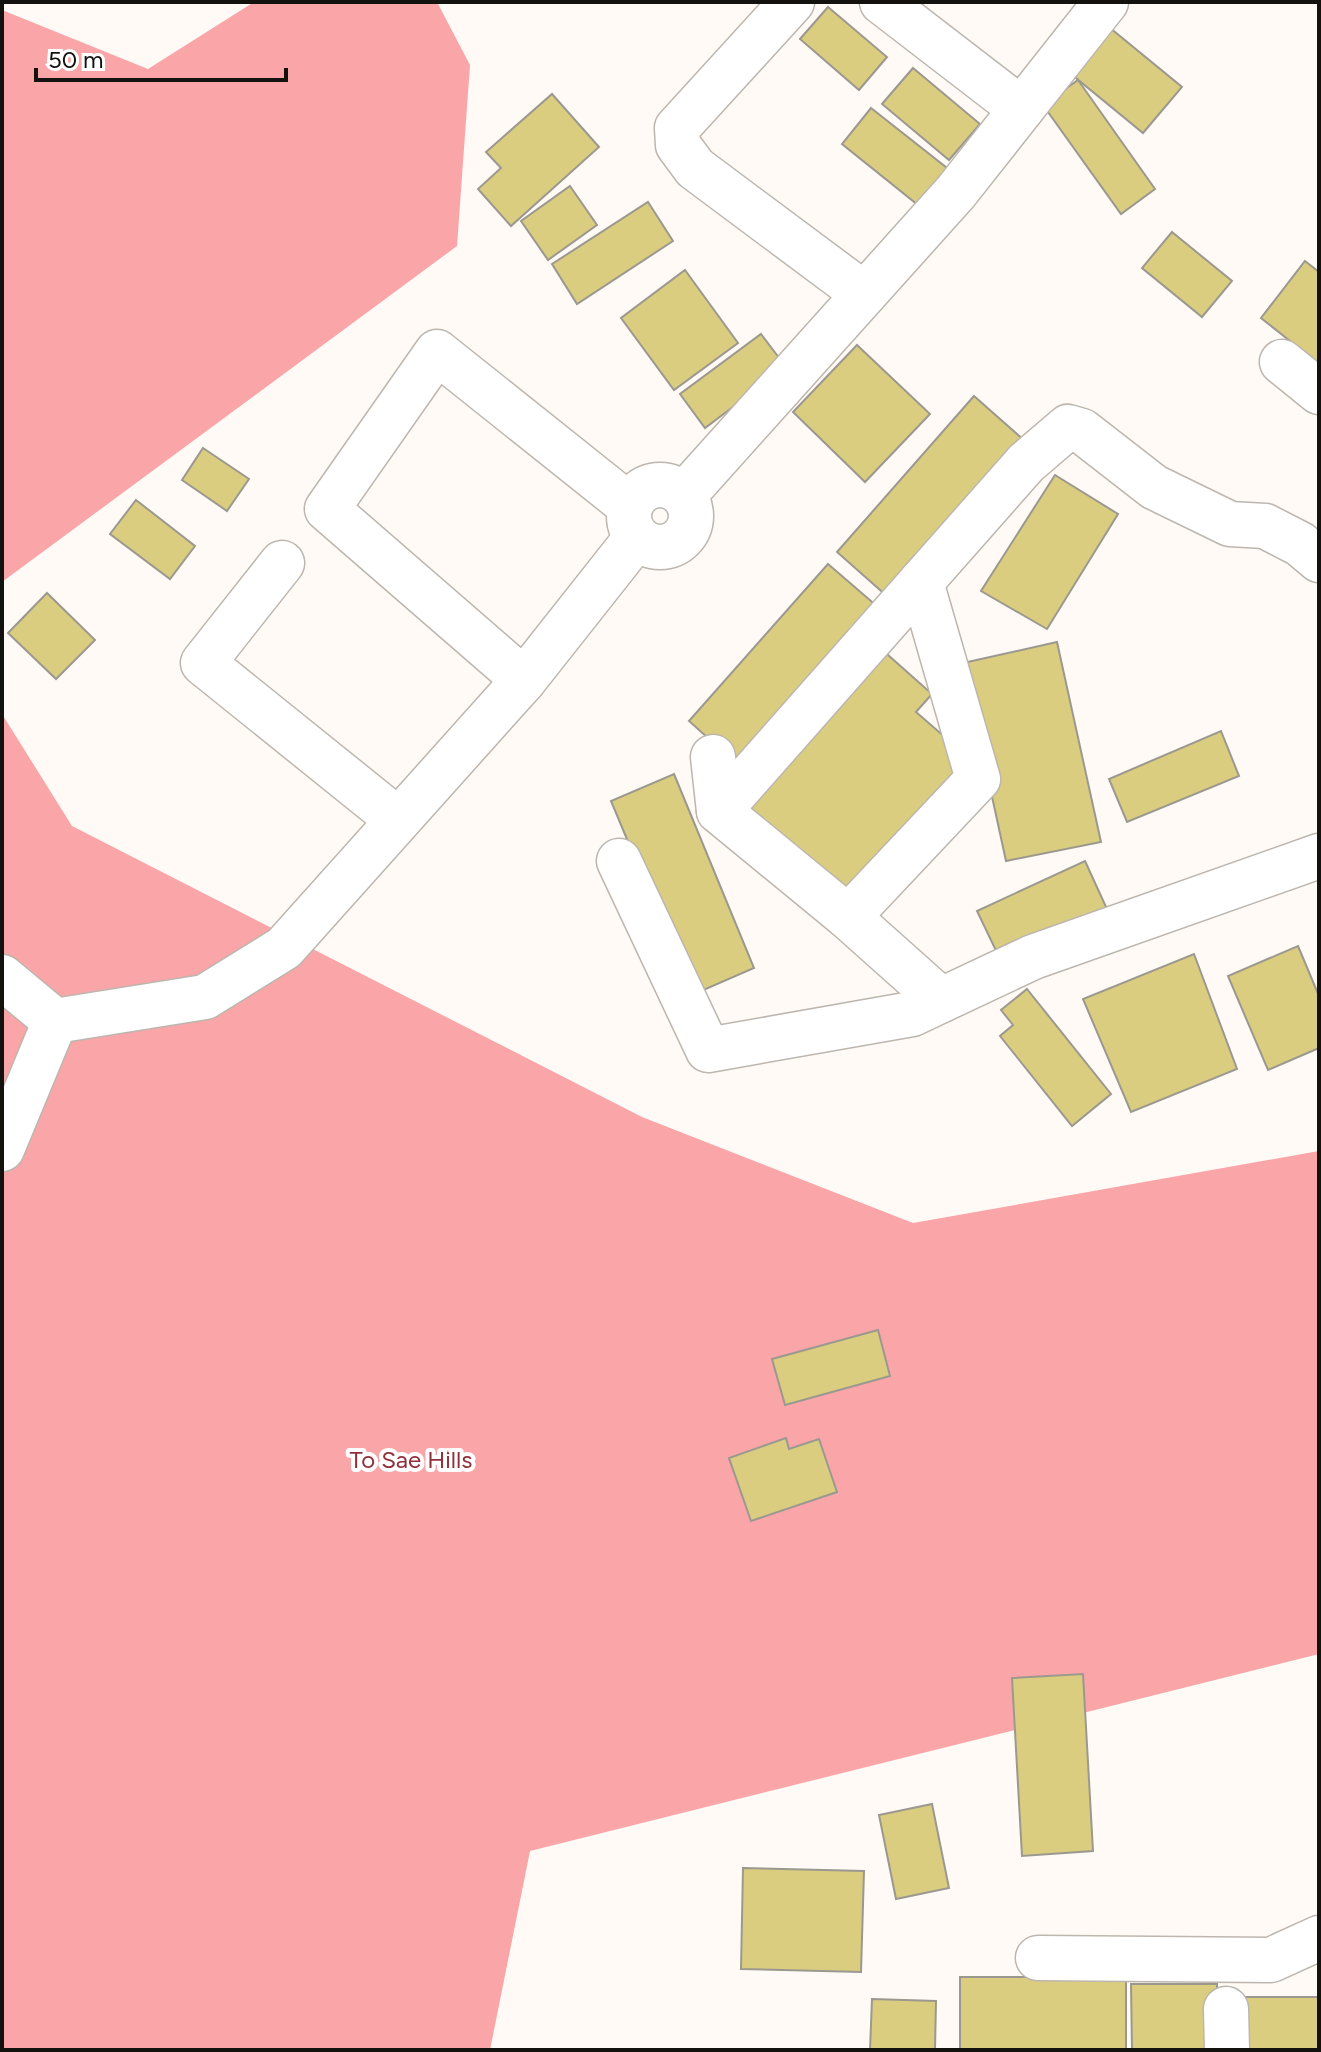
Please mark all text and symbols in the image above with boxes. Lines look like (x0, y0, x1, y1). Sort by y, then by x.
scale bar (36, 32, 286, 82)
text: 50 m (48, 45, 104, 74)
park label: To Sae Hills (350, 1445, 472, 1474)

